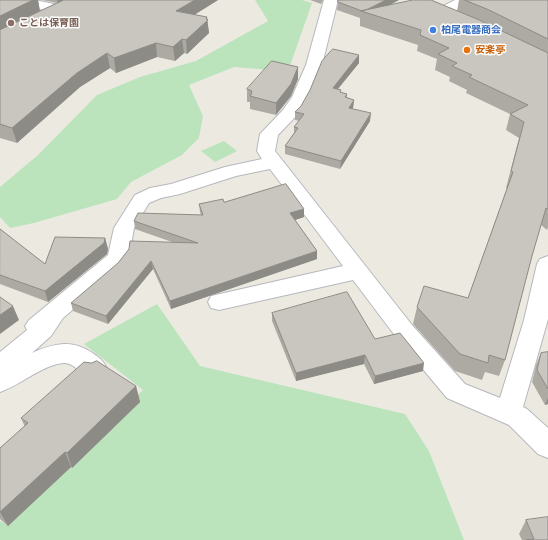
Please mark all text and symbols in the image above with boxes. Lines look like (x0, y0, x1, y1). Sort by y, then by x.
place label: ことは保育園 (19, 17, 79, 29)
marker: ことは保育園 (6, 18, 16, 28)
place label: 柏尾電器商会 (441, 24, 501, 36)
marker: 柏尾電器商会 (428, 25, 438, 35)
place label: 安楽亭 (475, 44, 505, 56)
marker: 安楽亭 (462, 45, 472, 55)

